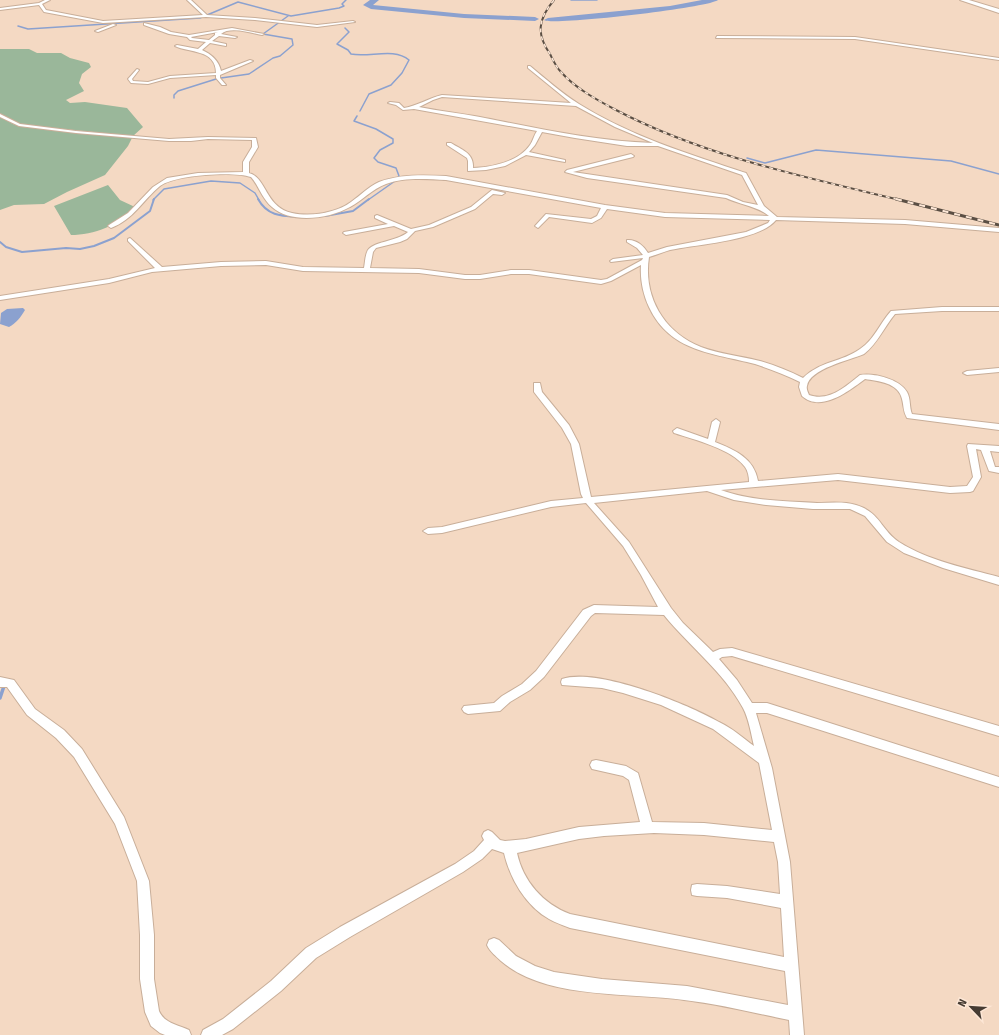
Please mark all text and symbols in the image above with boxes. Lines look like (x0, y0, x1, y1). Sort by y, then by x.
north arrow (951, 987, 991, 1027)
text: N (955, 997, 970, 1009)

